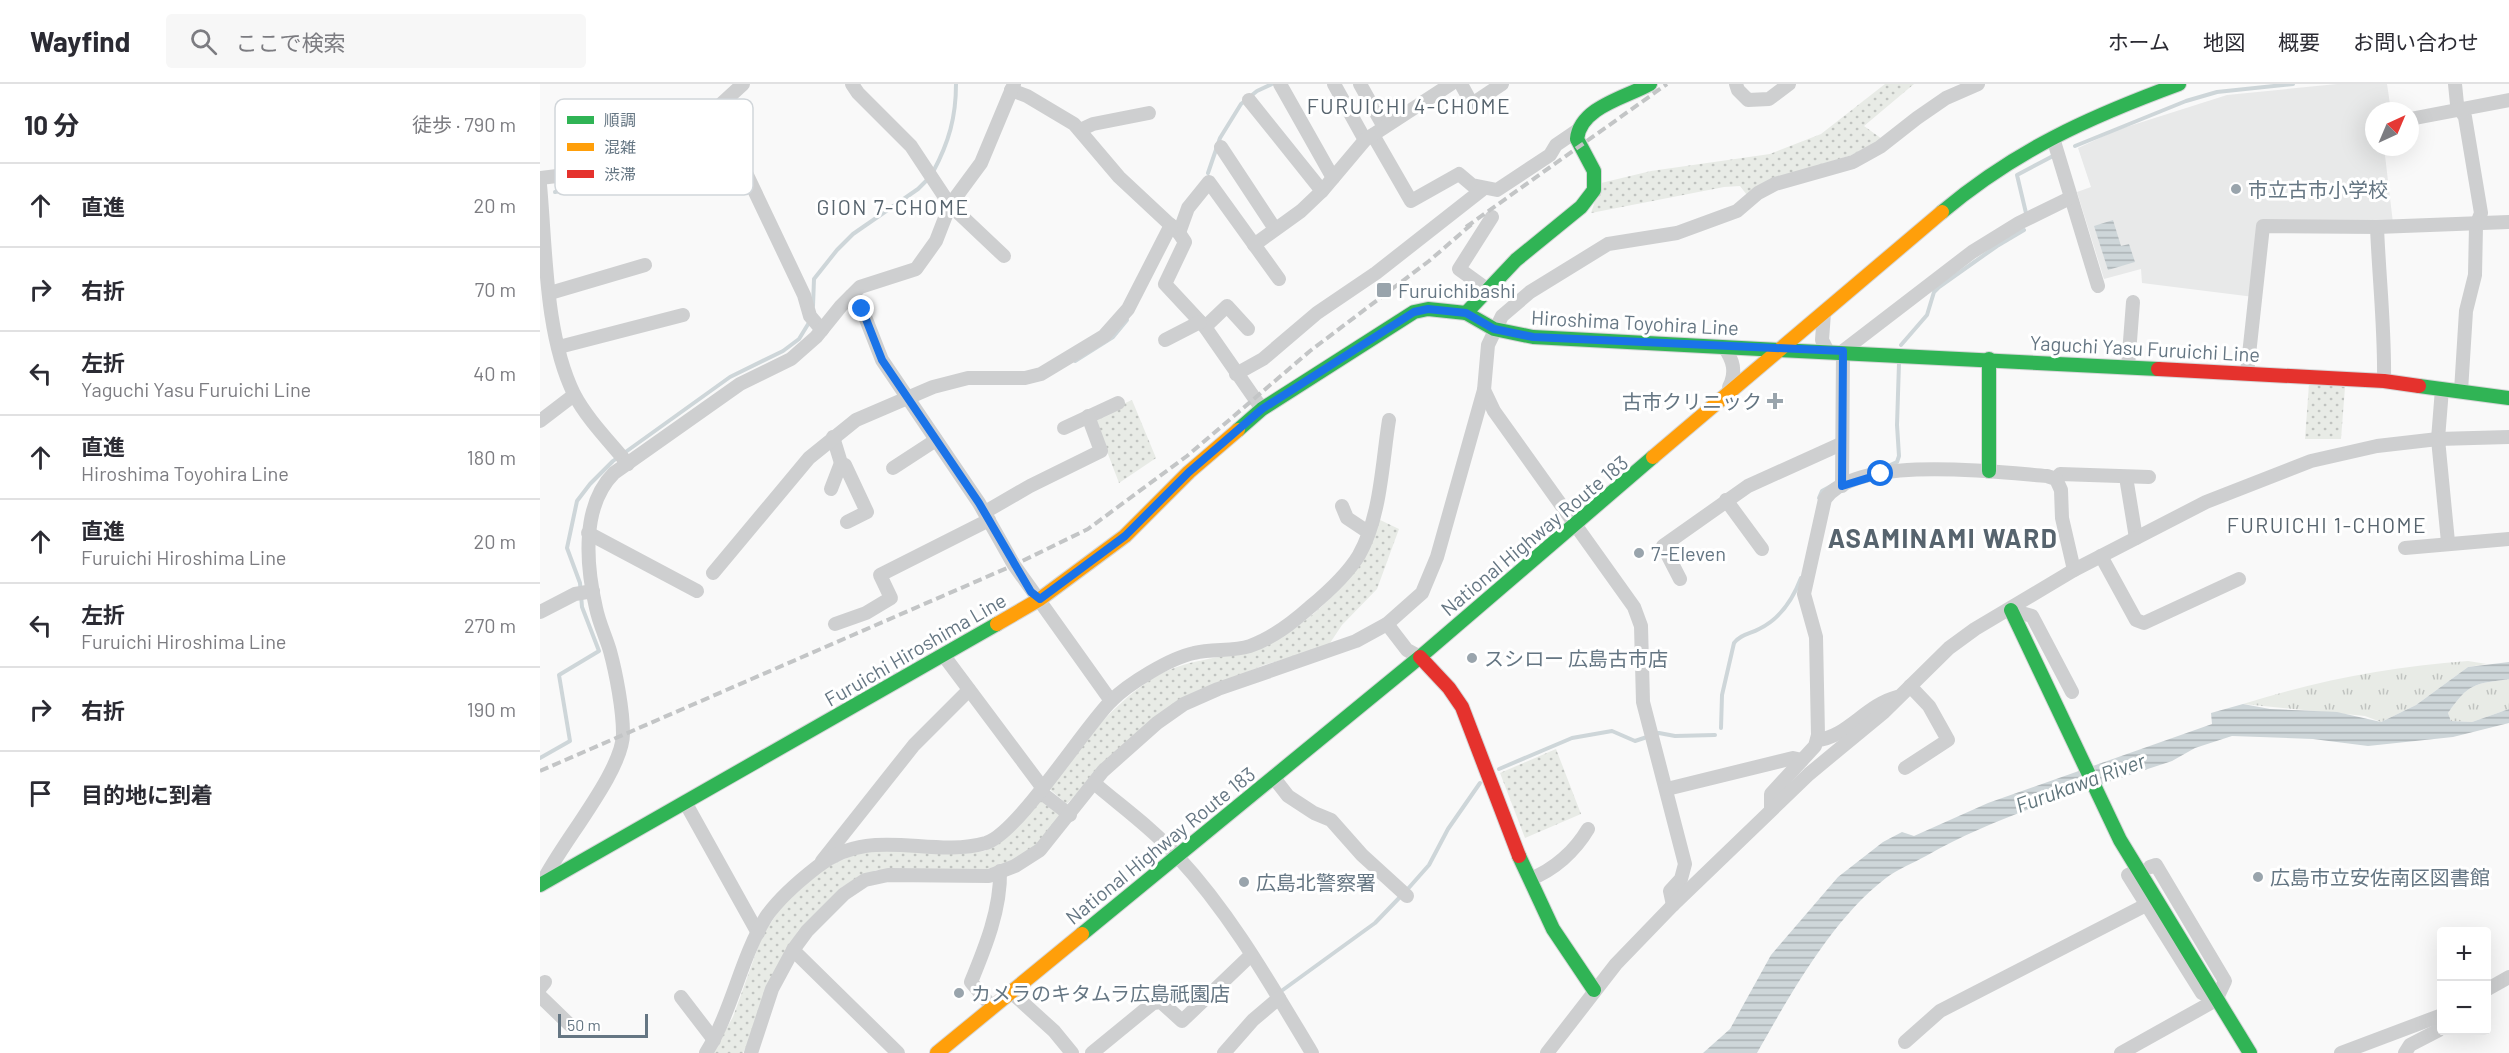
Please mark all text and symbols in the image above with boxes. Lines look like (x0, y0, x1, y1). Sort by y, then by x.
search box (166, 14, 586, 68)
text: Wayfind (30, 24, 130, 58)
icon: search (187, 25, 220, 58)
text: ここで検索 (235, 29, 345, 55)
text: ホーム (2108, 29, 2170, 54)
text: 地図 (2203, 29, 2245, 54)
text: 概要 (2278, 29, 2320, 54)
text: お問い合わせ (2353, 29, 2479, 54)
district label: FURUICHI 4-CHOME (1307, 93, 1511, 118)
legend (555, 99, 753, 195)
north arrow (2365, 102, 2419, 156)
text: 10 分 (24, 109, 79, 140)
text: 順調 (604, 110, 636, 129)
text: 徒歩 · 790 m (412, 112, 516, 136)
text: 混雑 (604, 137, 636, 156)
text: 渋滞 (604, 164, 636, 183)
place label: 市立古市小学校 (2248, 177, 2388, 201)
marker: 市立古市小学校 (2229, 182, 2243, 196)
icon: ahead (24, 189, 57, 222)
text: 直進 (81, 193, 125, 219)
text: 20 m (473, 193, 516, 217)
district label: GION 7-CHOME (816, 194, 970, 219)
icon: right (24, 273, 57, 306)
text: 右折 (81, 277, 125, 303)
text: 70 m (475, 277, 516, 301)
place label: Furuichibashi (1398, 278, 1516, 302)
marker: Furuichibashi (1375, 281, 1393, 299)
route end (848, 295, 874, 321)
street label: Hiroshima Toyohira Line (1531, 305, 1739, 339)
street label: Yaguchi Yasu Furuichi Line (2029, 330, 2261, 366)
text: 左折 (81, 349, 125, 375)
icon: left (24, 357, 57, 390)
text: 40 m (473, 361, 516, 385)
text: Yaguchi Yasu Furuichi Line (81, 377, 311, 401)
place label: 古市クリニック (1622, 389, 1762, 413)
marker: 古市クリニック (1766, 392, 1784, 410)
text: 直進 (81, 433, 125, 459)
icon: ahead (24, 441, 57, 474)
text: 180 m (467, 445, 516, 469)
street label: National Highway Route 183 (1436, 450, 1632, 620)
route start (1867, 460, 1893, 486)
text: Hiroshima Toyohira Line (81, 461, 289, 485)
district label: FURUICHI 1-CHOME (2227, 512, 2427, 537)
text: 直進 (81, 517, 125, 543)
district label: ASAMINAMI WARD (1828, 522, 2058, 553)
icon: ahead (24, 525, 57, 558)
text: 20 m (473, 529, 516, 553)
place label: 7-Eleven (1651, 541, 1726, 565)
text: Furuichi Hiroshima Line (81, 545, 286, 569)
marker: 7-Eleven (1632, 546, 1646, 560)
street label: Furuichi Hiroshima Line (820, 587, 1010, 711)
text: 左折 (81, 601, 125, 627)
icon: left (24, 609, 57, 642)
text: 270 m (464, 613, 516, 637)
text: Furuichi Hiroshima Line (81, 629, 286, 653)
place label: スシロー 広島古市店 (1484, 646, 1668, 670)
marker: スシロー 広島古市店 (1465, 651, 1479, 665)
icon: right (24, 693, 57, 726)
text: 右折 (81, 697, 125, 723)
text: 190 m (467, 697, 516, 721)
water label: Furukawa River (2012, 747, 2149, 817)
street label: National Highway Route 183 (1060, 761, 1260, 929)
icon: arrive (24, 777, 57, 810)
text: 目的地に到着 (81, 781, 213, 807)
place label: 広島市立安佐南区図書館 (2270, 865, 2490, 889)
place label: 広島北警察署 (1256, 870, 1376, 894)
marker: 広島市立安佐南区図書館 (2251, 870, 2265, 884)
marker: 広島北警察署 (1237, 875, 1251, 889)
map controls (2437, 927, 2491, 1035)
button: + (2437, 927, 2491, 981)
place label: カメラのキタムラ広島祇園店 (971, 981, 1230, 1005)
button: − (2437, 981, 2491, 1035)
marker: カメラのキタムラ広島祇園店 (952, 986, 966, 1000)
scale bar (558, 1011, 648, 1038)
text: 50 m (567, 1015, 601, 1034)

